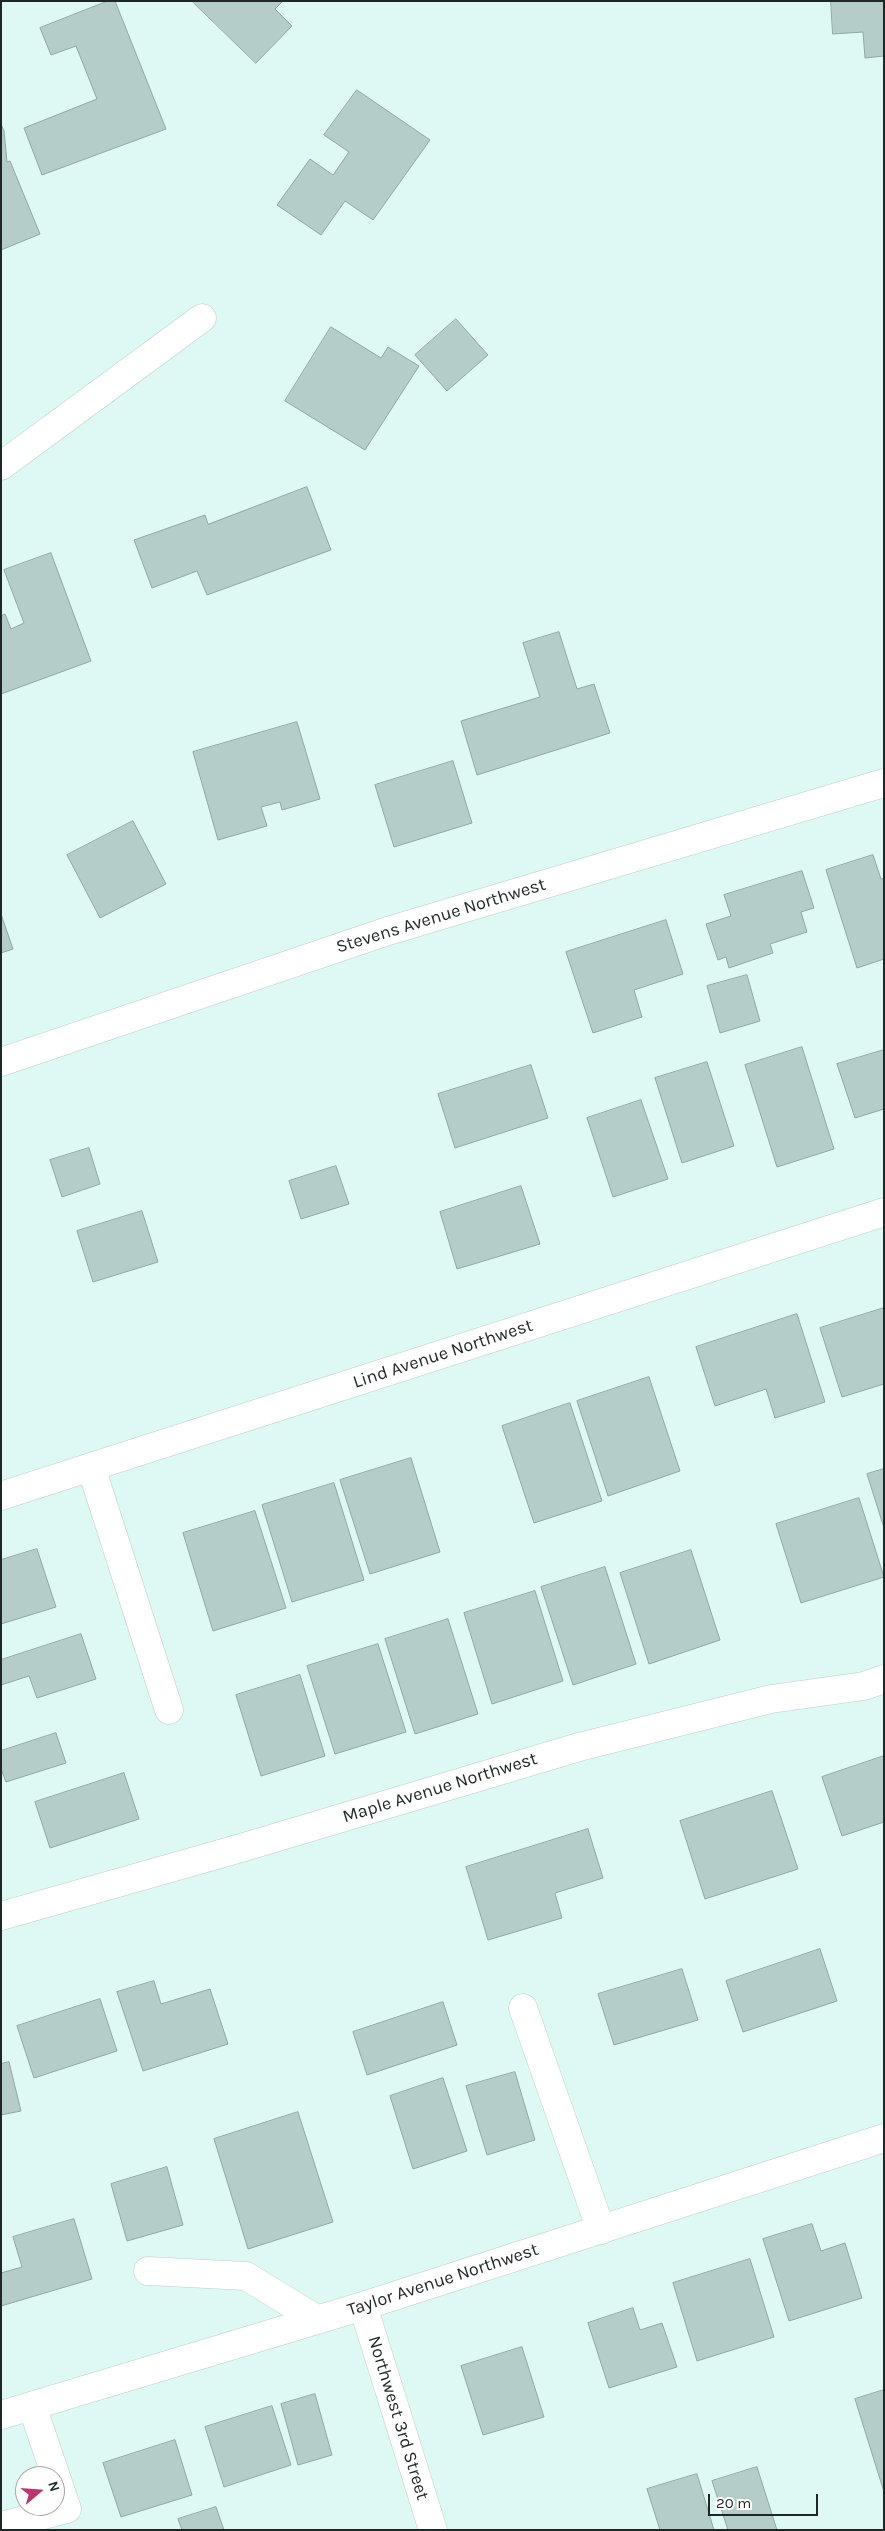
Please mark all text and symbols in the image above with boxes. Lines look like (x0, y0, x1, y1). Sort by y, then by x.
street label: Stevens Avenue Northwest (334, 874, 548, 958)
street label: Lind Avenue Northwest (350, 1315, 536, 1393)
street label: Maple Avenue Northwest (340, 1748, 540, 1828)
street label: Taylor Avenue Northwest (345, 2239, 541, 2321)
street label: Northwest 3rd Street (363, 2333, 433, 2503)
north arrow (15, 2466, 65, 2516)
text: N (44, 2479, 63, 2494)
scale bar (710, 2484, 820, 2516)
text: 20 m (716, 2494, 751, 2512)

